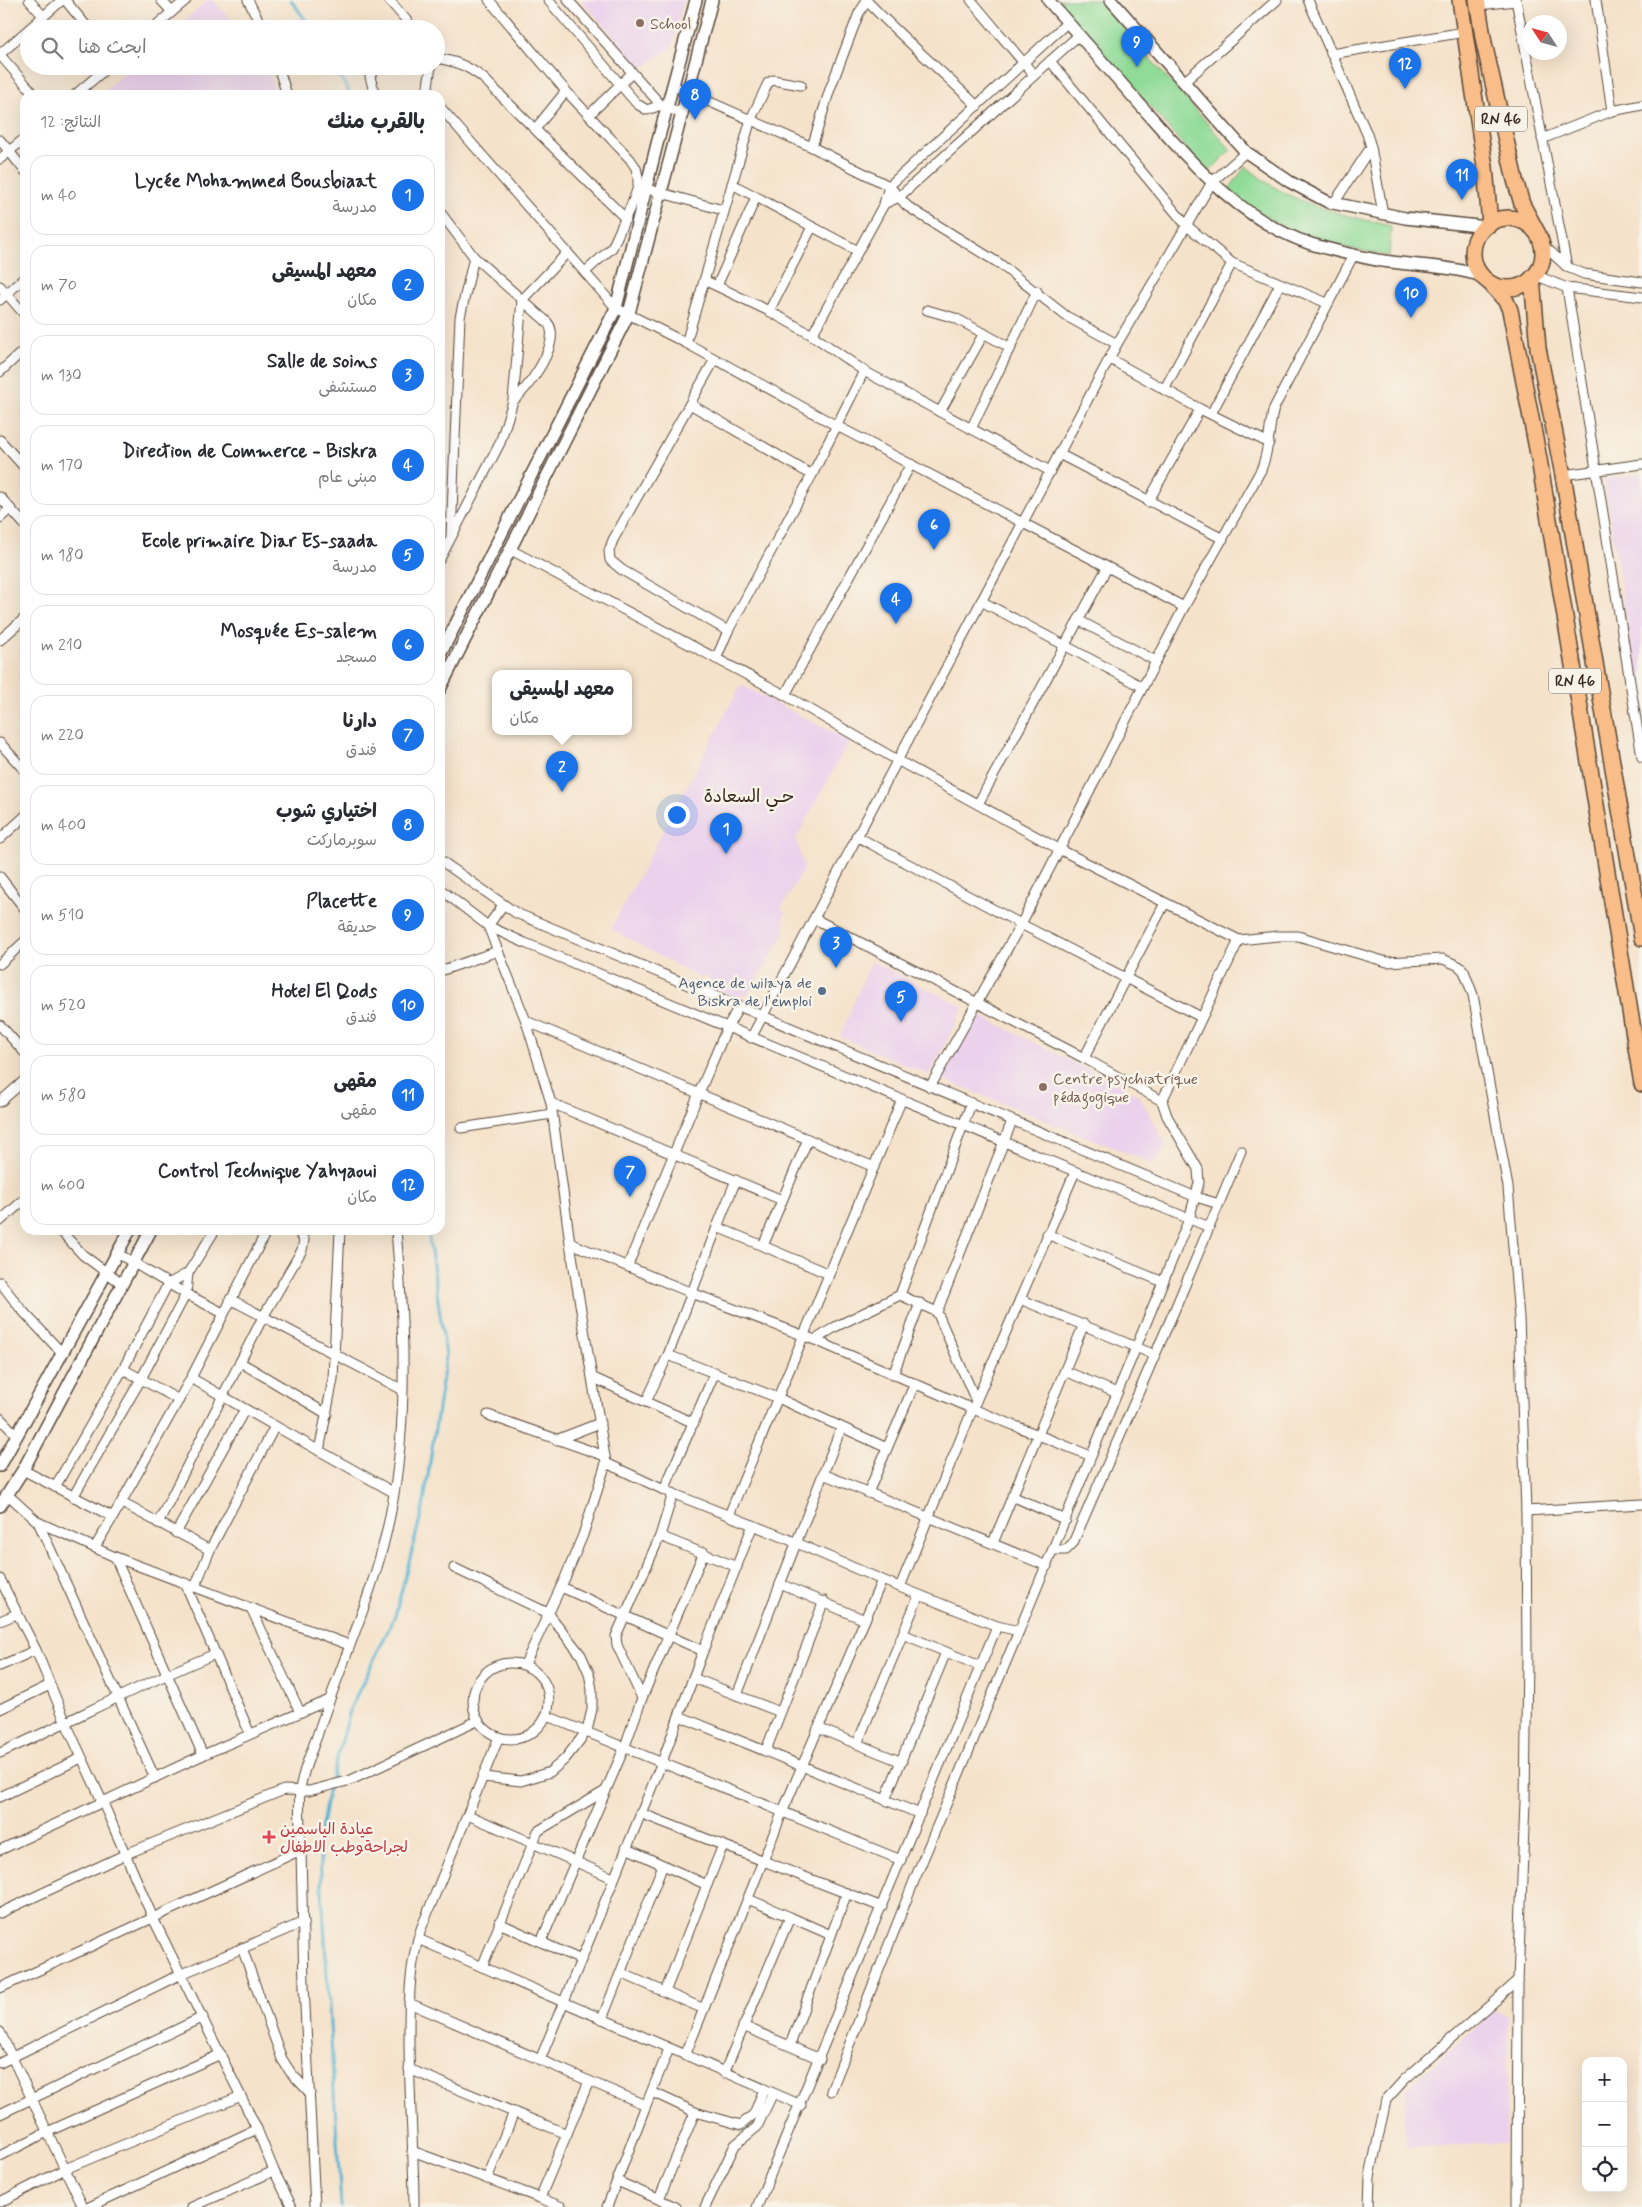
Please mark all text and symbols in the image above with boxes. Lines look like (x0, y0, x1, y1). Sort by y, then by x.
place label: School (650, 14, 691, 35)
north arrow (1522, 15, 1567, 60)
marker: School (634, 17, 646, 29)
search box (20, 20, 445, 75)
pin: 9 (1121, 26, 1153, 67)
icon: search (38, 34, 66, 62)
text: ابحث هنا (78, 35, 147, 60)
pin: 12 (1389, 48, 1421, 89)
pin: 8 (679, 79, 711, 120)
road number: RN 46 (1475, 106, 1527, 132)
text: بالقرب منك (327, 108, 425, 136)
text: النتائج: 12 (40, 112, 101, 133)
pin: 11 (1446, 159, 1478, 200)
text: Lycée Mohammed Bousbiaat (135, 169, 377, 194)
text: 40 m (41, 185, 77, 206)
text: 1 (404, 185, 412, 206)
text: مدرسة (332, 197, 377, 218)
text: معهد المسيقى (272, 259, 377, 284)
text: 70 m (41, 275, 77, 296)
text: 2 (404, 275, 412, 296)
pin: 10 (1395, 277, 1427, 318)
text: مكان (347, 290, 377, 311)
text: Salle de soins (267, 349, 377, 374)
text: 130 m (41, 365, 82, 386)
text: 3 (404, 365, 412, 386)
text: مستشفى (318, 377, 377, 398)
text: Direction de Commerce - Biskra (122, 439, 377, 464)
text: 170 m (41, 455, 83, 476)
text: 4 (403, 455, 413, 476)
text: مبنى عام (318, 467, 377, 488)
pin: 6 (918, 509, 950, 550)
text: Ecole primaire Diar Es-saada (141, 529, 377, 554)
text: 180 m (41, 545, 84, 566)
text: 5 (403, 545, 413, 566)
text: مدرسة (332, 557, 377, 578)
pin: 4 (880, 583, 912, 624)
text: Mosquée Es-salem (221, 619, 377, 644)
text: 210 m (41, 635, 82, 656)
text: 6 (404, 635, 412, 656)
text: مسجد (336, 647, 377, 668)
road number: RN 46 (1549, 668, 1601, 694)
popup (492, 670, 632, 735)
text: معهد المسيقى (509, 677, 615, 702)
text: مكان (509, 708, 539, 729)
text: دارنا (343, 709, 377, 734)
text: 220 m (41, 725, 84, 746)
text: 7 (403, 725, 413, 746)
text: فندق (346, 740, 377, 761)
pin: 2 (546, 751, 578, 792)
district label: حـي السعادة (704, 785, 794, 812)
text: اختياري شوب (276, 799, 377, 824)
your location (664, 802, 690, 828)
pin: 1 (710, 813, 742, 854)
text: 400 m (41, 815, 86, 836)
text: 8 (403, 815, 413, 836)
text: سوبرماركت (307, 830, 377, 851)
text: Placette (306, 889, 377, 914)
text: 510 m (41, 905, 84, 926)
text: 9 (404, 905, 412, 926)
text: حديقة (338, 917, 377, 938)
pin: 3 (820, 927, 852, 968)
place label: Agence de wilaya de Biskra de l'emploi (678, 973, 812, 1012)
text: Hotel El Qods (271, 979, 377, 1004)
pin: 5 (885, 981, 917, 1022)
marker: Agence de wilaya de Biskra de l'emploi (816, 985, 828, 997)
text: 520 m (41, 995, 86, 1016)
text: 10 (400, 995, 416, 1016)
text: فندق (346, 1007, 377, 1028)
text: مقهى (334, 1069, 377, 1094)
place label: Centre psychiatrique pédagogique (1053, 1069, 1198, 1109)
marker: Centre psychiatrique pédagogique (1037, 1081, 1049, 1093)
text: 580 m (41, 1085, 86, 1106)
text: 11 (401, 1085, 415, 1106)
text: مقهى (340, 1100, 377, 1121)
pin: 7 (614, 1156, 646, 1197)
text: Control Technique Yahyaoui (158, 1159, 377, 1184)
text: 600 m (41, 1175, 85, 1196)
text: 12 (400, 1175, 416, 1196)
text: مكان (347, 1187, 377, 1208)
place label: عيادة الياسمين لجراحةوطب الاطفال (280, 1819, 408, 1858)
marker: عيادة الياسمين لجراحةوطب الاطفال (262, 1830, 276, 1844)
map controls (1582, 2057, 1627, 2192)
button: + (1582, 2057, 1627, 2102)
button: − (1582, 2102, 1627, 2147)
button: locate (1582, 2147, 1627, 2192)

